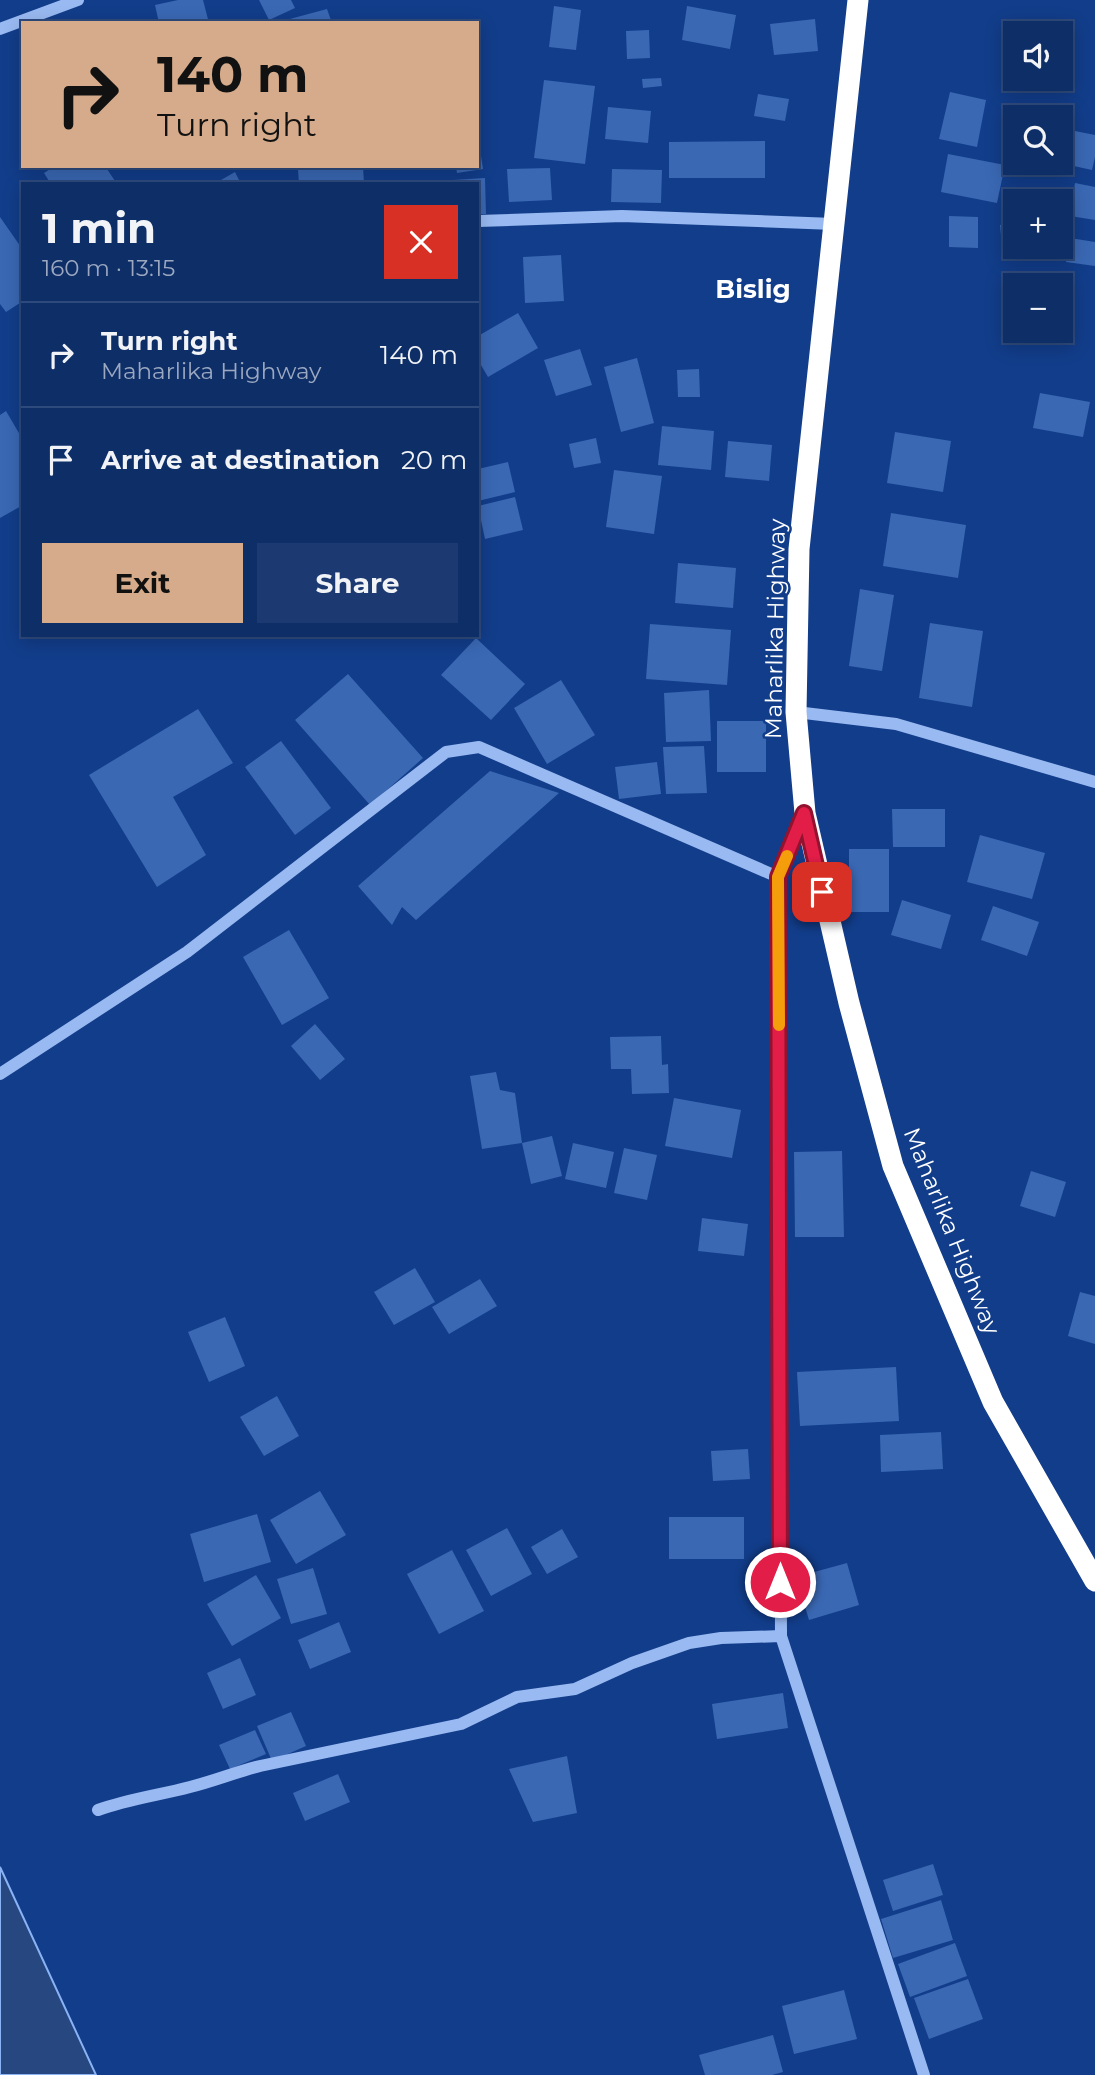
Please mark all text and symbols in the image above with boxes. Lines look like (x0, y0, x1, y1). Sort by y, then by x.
map controls (1003, 21, 1073, 343)
button: sound (1003, 21, 1073, 91)
text: 140 m (157, 45, 309, 104)
icon: right (42, 49, 133, 140)
text: Turn right (157, 105, 317, 144)
button: search (1003, 105, 1073, 175)
button: + (1003, 189, 1073, 259)
text: 1 min (42, 202, 156, 254)
button: close (384, 205, 458, 279)
text: 160 m · 13:15 (42, 254, 175, 282)
district label: Bislig (715, 273, 791, 305)
button: − (1003, 273, 1073, 343)
text: Turn right (101, 325, 237, 357)
icon: right (42, 336, 80, 374)
text: 140 m (380, 339, 458, 371)
text: Maharlika Highway (101, 357, 322, 385)
icon: arrive (42, 441, 80, 479)
text: Arrive at destination (101, 444, 380, 476)
text: 20 m (401, 444, 467, 476)
street label: Maharlika Highway (759, 518, 791, 739)
button: Exit (42, 543, 243, 623)
button: Share (257, 543, 458, 623)
pin (792, 862, 852, 922)
icon: arrive (803, 873, 841, 911)
street label: Maharlika Highway (898, 1124, 1006, 1339)
position arrow (743, 1545, 817, 1619)

